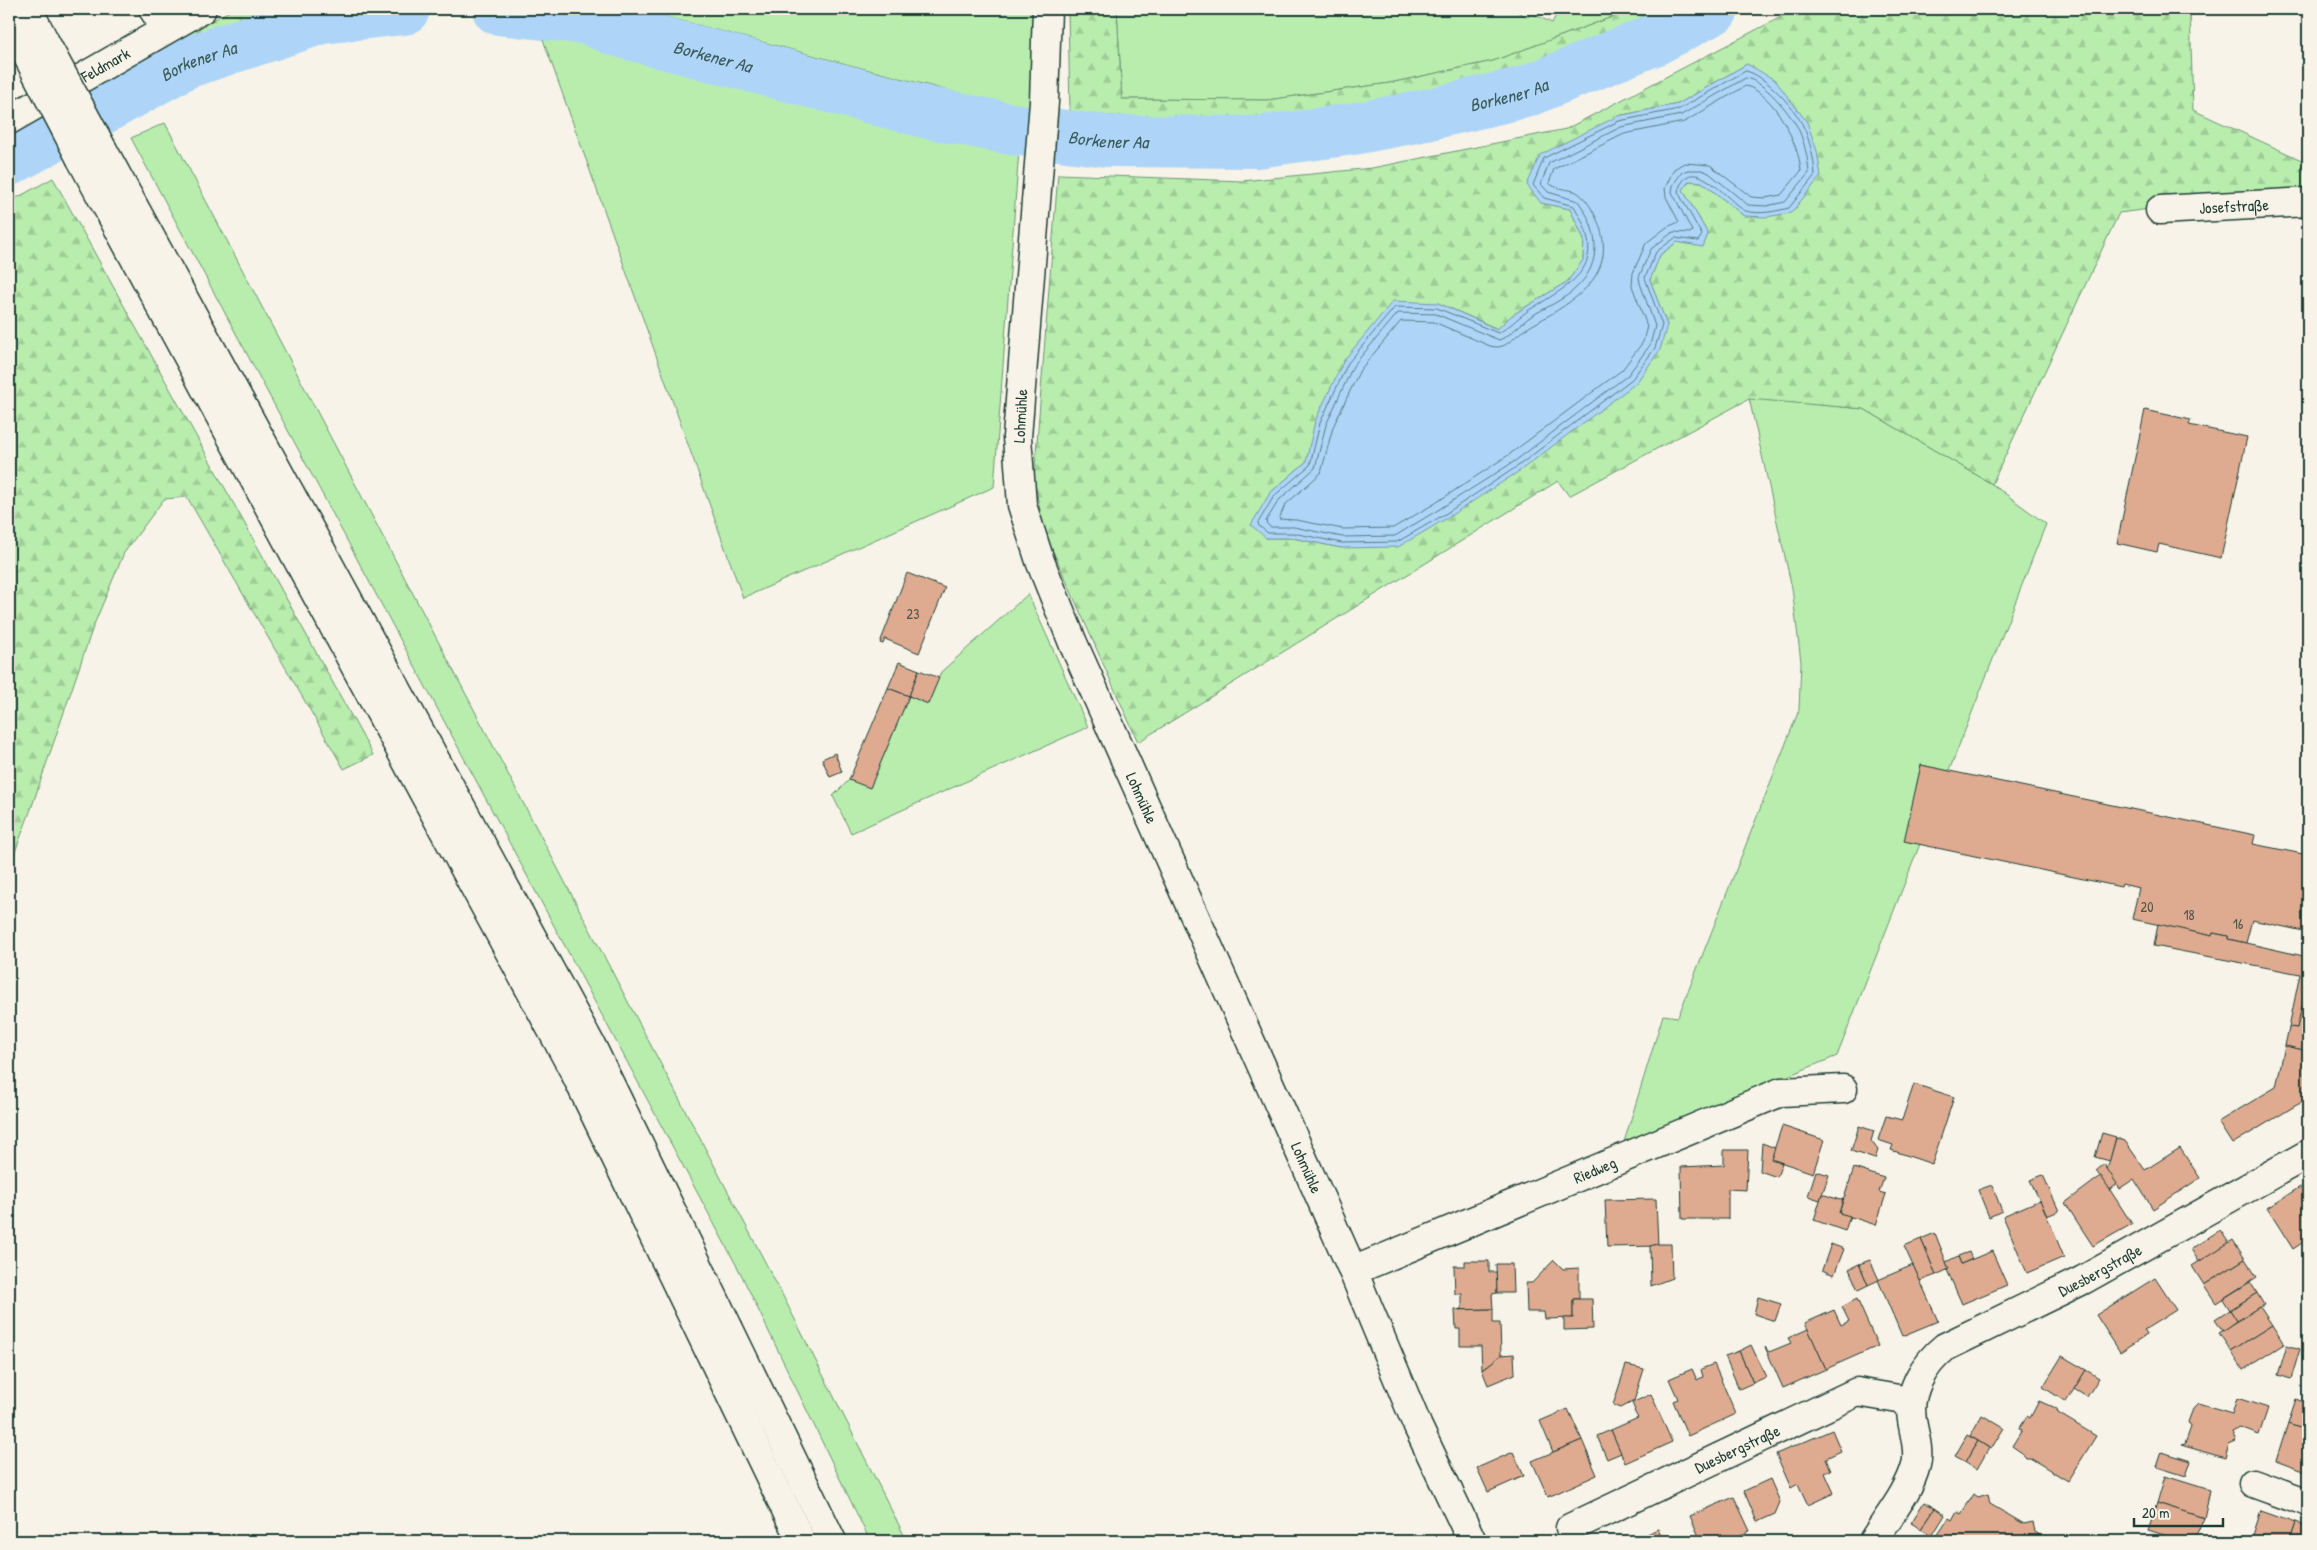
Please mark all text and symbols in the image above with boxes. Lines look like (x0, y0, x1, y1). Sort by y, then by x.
water label: Borkener Aa (155, 34, 241, 87)
water label: Borkener Aa (671, 34, 757, 79)
street label: Feldmark (76, 42, 134, 88)
water label: Borkener Aa (1467, 71, 1553, 117)
water label: Borkener Aa (1067, 124, 1150, 154)
street label: Josefstraße (2199, 193, 2270, 219)
street label: Lohmühle (1008, 388, 1032, 443)
house number: 23 (907, 604, 919, 623)
street label: Lohmühle (1121, 769, 1163, 827)
house number: 20 (2141, 897, 2153, 916)
house number: 18 (2183, 905, 2195, 924)
house number: 16 (2233, 914, 2244, 933)
street label: Lohmühle (1286, 1139, 1328, 1197)
street label: Riedweg (1570, 1151, 1619, 1189)
street label: Duesbergstraße (2054, 1238, 2146, 1301)
street label: Duesbergstraße (1691, 1419, 1784, 1478)
scale bar (2134, 1495, 2223, 1527)
text: 20 m (2142, 1502, 2169, 1523)

